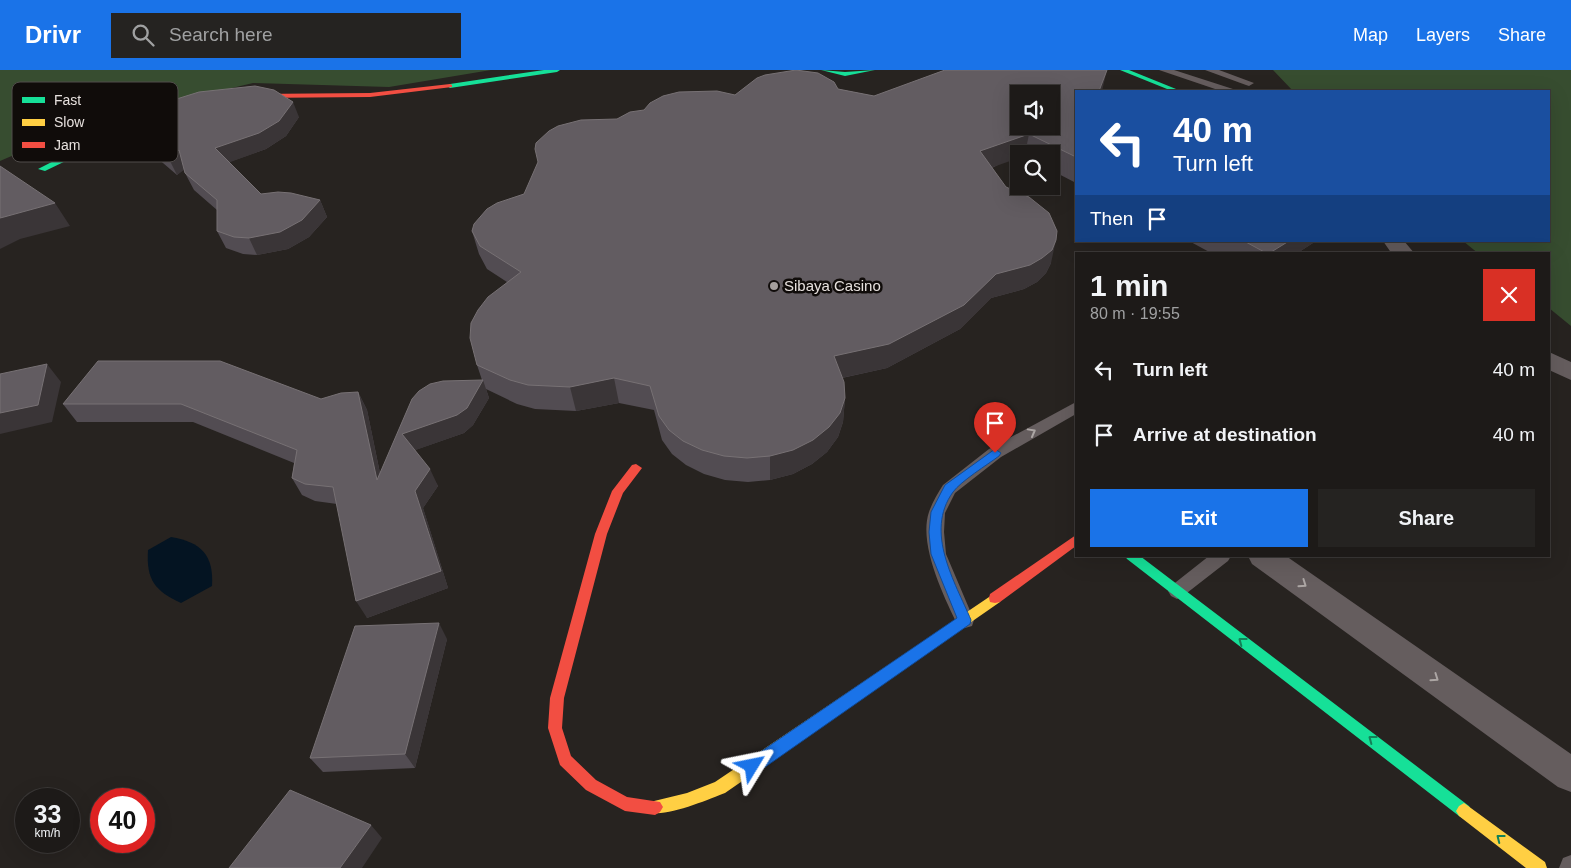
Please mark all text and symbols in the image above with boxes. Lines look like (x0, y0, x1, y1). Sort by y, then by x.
search box (111, 13, 461, 58)
text: Drivr (25, 21, 81, 48)
icon: search (129, 21, 157, 49)
text: Search here (169, 24, 273, 45)
text: Map (1353, 25, 1388, 45)
text: Layers (1416, 25, 1470, 45)
text: Share (1498, 25, 1546, 45)
legend (12, 82, 178, 162)
map controls (1010, 85, 1060, 195)
button: sound (1010, 85, 1060, 135)
text: Fast (54, 92, 81, 108)
icon: left (1090, 110, 1155, 175)
text: 40 m (1173, 110, 1253, 149)
text: Slow (54, 114, 85, 130)
text: Jam (54, 137, 80, 153)
button: search (1010, 145, 1060, 195)
text: Turn left (1173, 151, 1253, 176)
icon: arrive (1143, 205, 1171, 233)
text: Then (1090, 208, 1133, 229)
text: 1 min (1090, 269, 1168, 302)
button: close (1483, 269, 1535, 321)
place label: Sibaya Casino (784, 277, 881, 294)
marker: Sibaya Casino (768, 280, 780, 292)
text: 80 m · 19:55 (1090, 305, 1180, 322)
icon: left (1090, 356, 1118, 384)
text: Turn left (1133, 359, 1208, 380)
text: 40 m (1493, 359, 1535, 380)
pin (974, 402, 1016, 453)
icon: arrive (981, 409, 1009, 437)
icon: arrive (1090, 421, 1118, 449)
text: Arrive at destination (1133, 424, 1317, 445)
text: 40 m (1493, 424, 1535, 445)
one-way arrow (1027, 428, 1036, 438)
button: Exit (1090, 489, 1308, 547)
button: Share (1318, 489, 1535, 547)
one-way arrow (1297, 578, 1306, 587)
one-way arrow (1239, 638, 1248, 646)
one-way arrow (1429, 673, 1438, 681)
one-way arrow (1368, 736, 1377, 745)
position arrow (725, 739, 777, 791)
speed limit sign: 40 (90, 788, 155, 853)
text: 33 (34, 800, 61, 828)
text: km/h (34, 826, 61, 840)
one-way arrow (1497, 836, 1506, 844)

